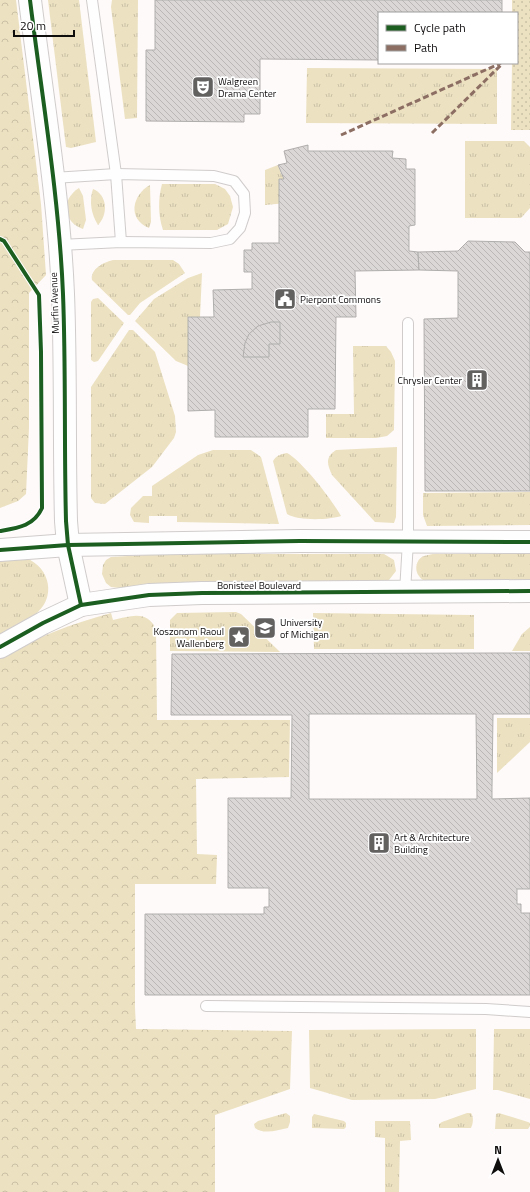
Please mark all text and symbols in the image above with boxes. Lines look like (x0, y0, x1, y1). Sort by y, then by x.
scale bar (14, 12, 74, 38)
legend (378, 12, 518, 64)
text: 20 m (20, 16, 46, 35)
text: Cycle path (414, 18, 466, 37)
text: Path (414, 38, 438, 57)
theatre icon: Walgreen Drama Center (190, 74, 216, 100)
place label: Walgreen Drama Center (218, 74, 277, 101)
street label: Murfin Avenue (46, 272, 63, 334)
public building icon: Pierpont Commons (272, 286, 298, 312)
place label: Pierpont Commons (300, 292, 381, 307)
building icon: Chrysler Center (464, 367, 490, 393)
place label: Chrysler Center (398, 373, 463, 388)
street label: Bonisteel Boulevard (217, 578, 301, 593)
school or university icon: University of Michigan (252, 615, 278, 641)
place label: University of Michigan (280, 615, 329, 642)
place label: Koszonom Raoul Wallenberg (153, 624, 224, 651)
place icon: Koszonom Raoul Wallenberg (226, 624, 252, 650)
building icon: Art & Architecture Building (366, 830, 392, 856)
place label: Art & Architecture Building (394, 830, 470, 857)
north arrow (478, 1140, 518, 1180)
text: N (494, 1142, 502, 1158)

